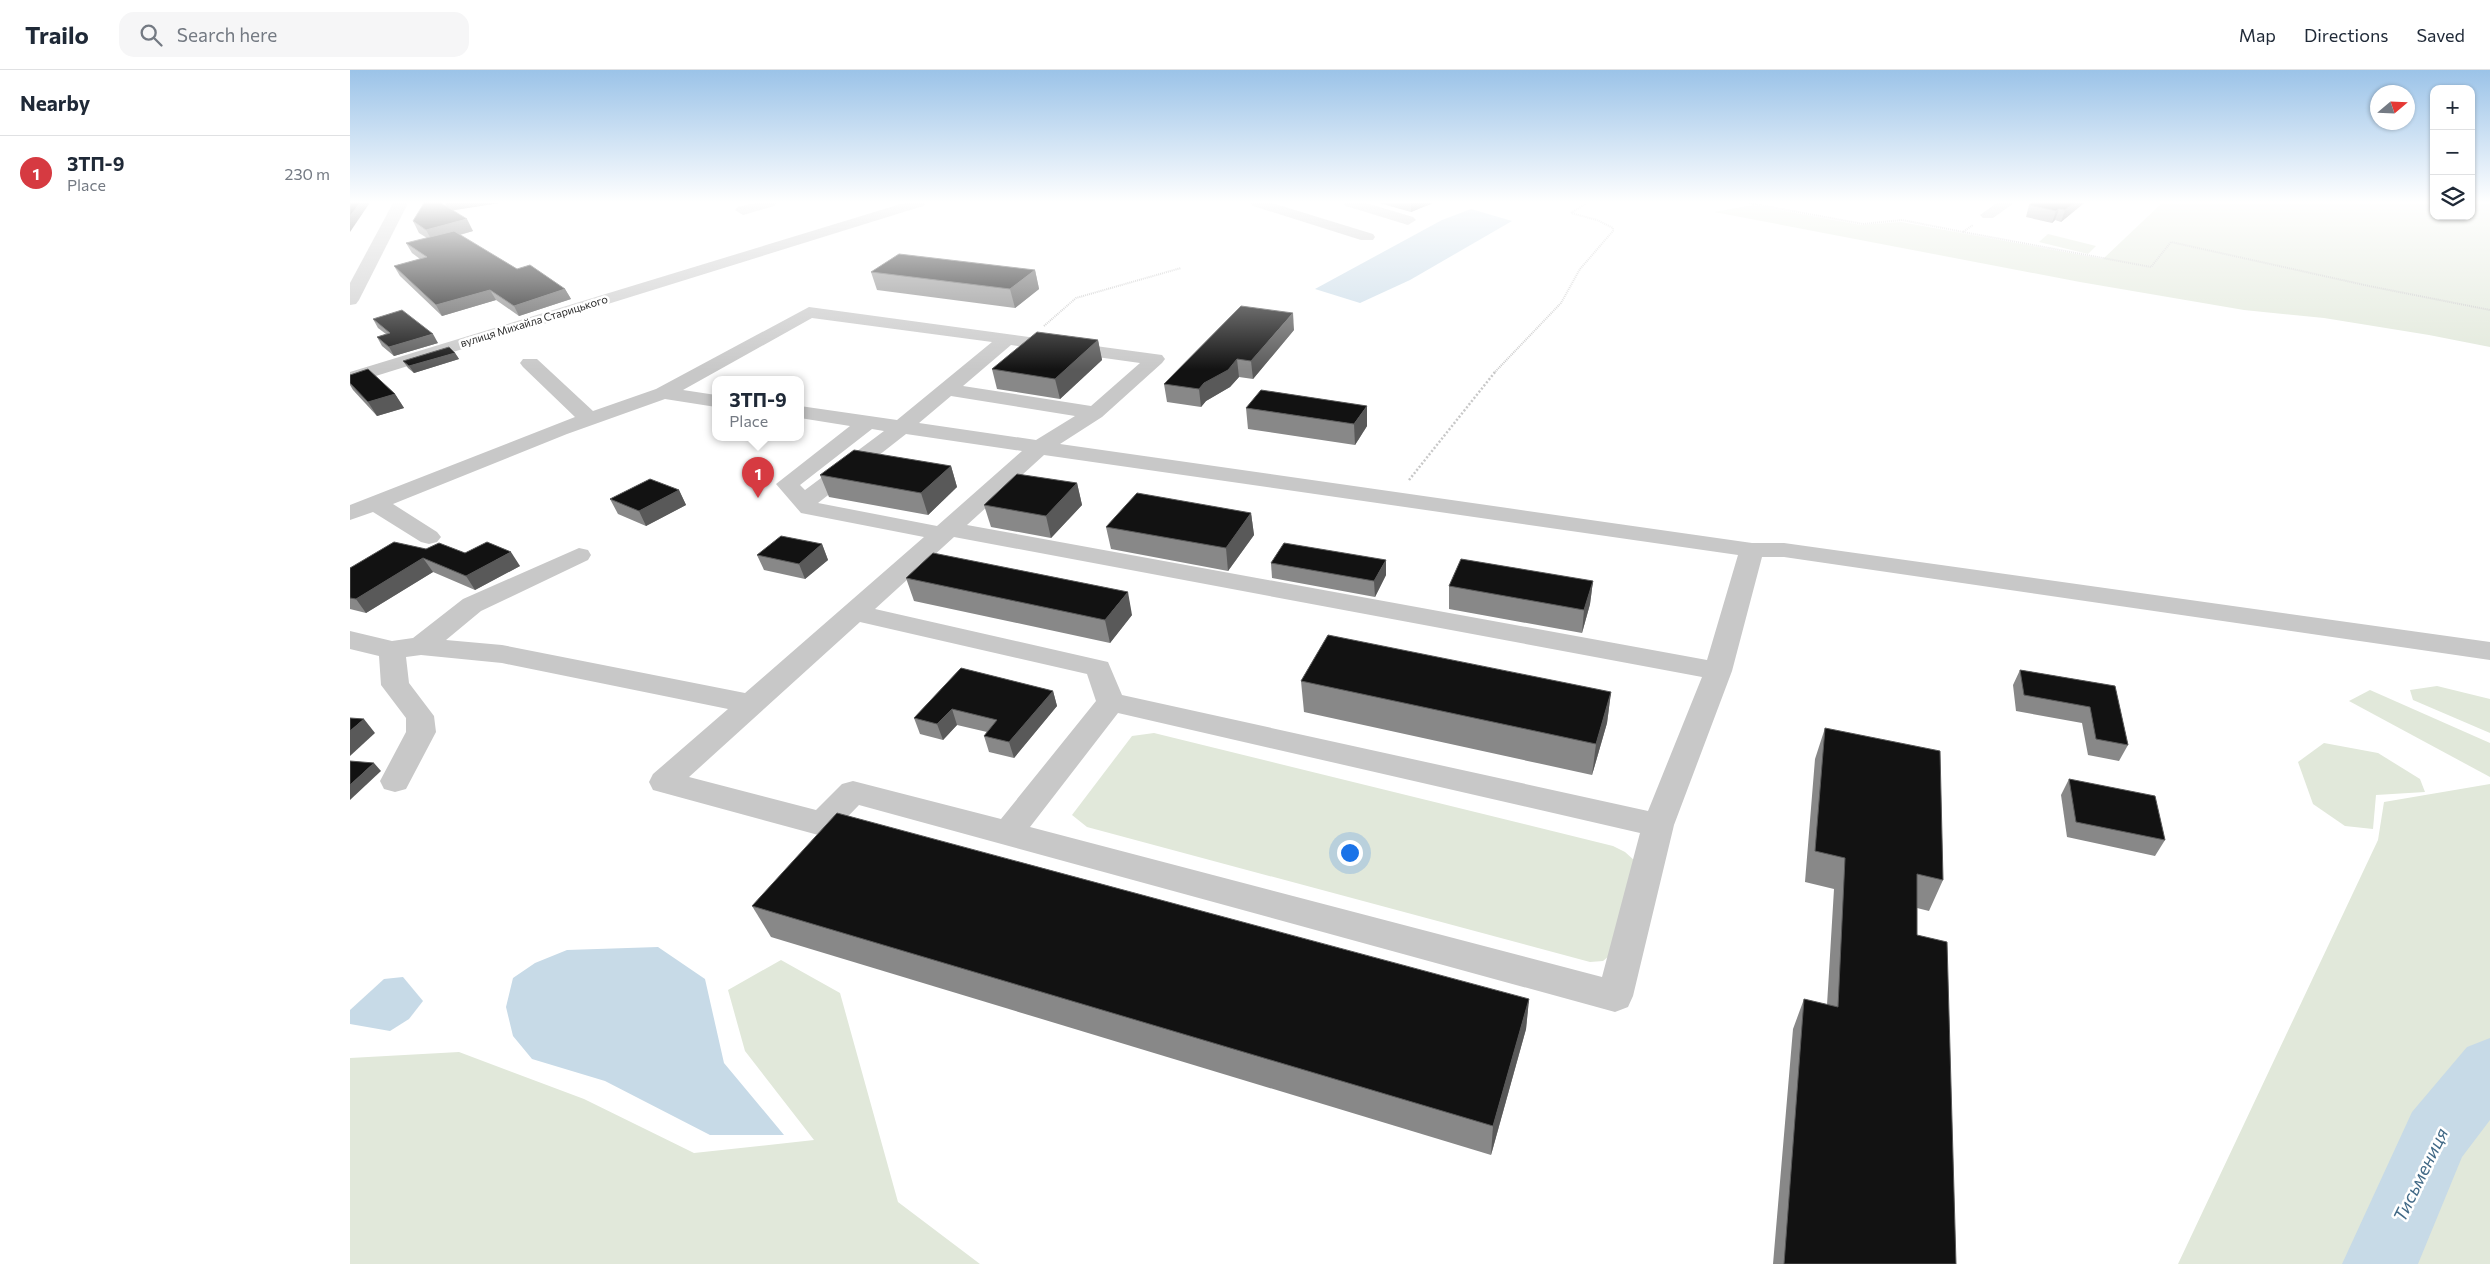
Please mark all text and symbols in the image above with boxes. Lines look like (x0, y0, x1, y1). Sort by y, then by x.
search box (119, 12, 469, 57)
text: Trailo (25, 20, 89, 49)
icon: search (137, 21, 165, 49)
text: Search here (177, 23, 277, 46)
text: Map (2239, 24, 2276, 46)
text: Directions (2304, 24, 2388, 46)
text: Saved (2416, 24, 2465, 46)
north arrow (2370, 85, 2415, 130)
map controls (2430, 85, 2475, 220)
button: + (2430, 85, 2475, 130)
text: Nearby (20, 90, 90, 115)
button: − (2430, 130, 2475, 175)
text: ЗТП-9 (67, 152, 124, 175)
text: 1 (32, 164, 40, 183)
text: 230 m (285, 164, 330, 183)
text: Place (67, 175, 106, 194)
button: layers (2430, 175, 2475, 220)
street label: вулиця Михайла Старицького (459, 292, 610, 349)
popup (712, 376, 804, 441)
text: ЗТП-9 (729, 388, 787, 411)
text: Place (729, 411, 768, 430)
pin: 1 (742, 457, 774, 498)
your location (1337, 840, 1363, 866)
water label: Тисьмениця (2388, 1124, 2452, 1225)

